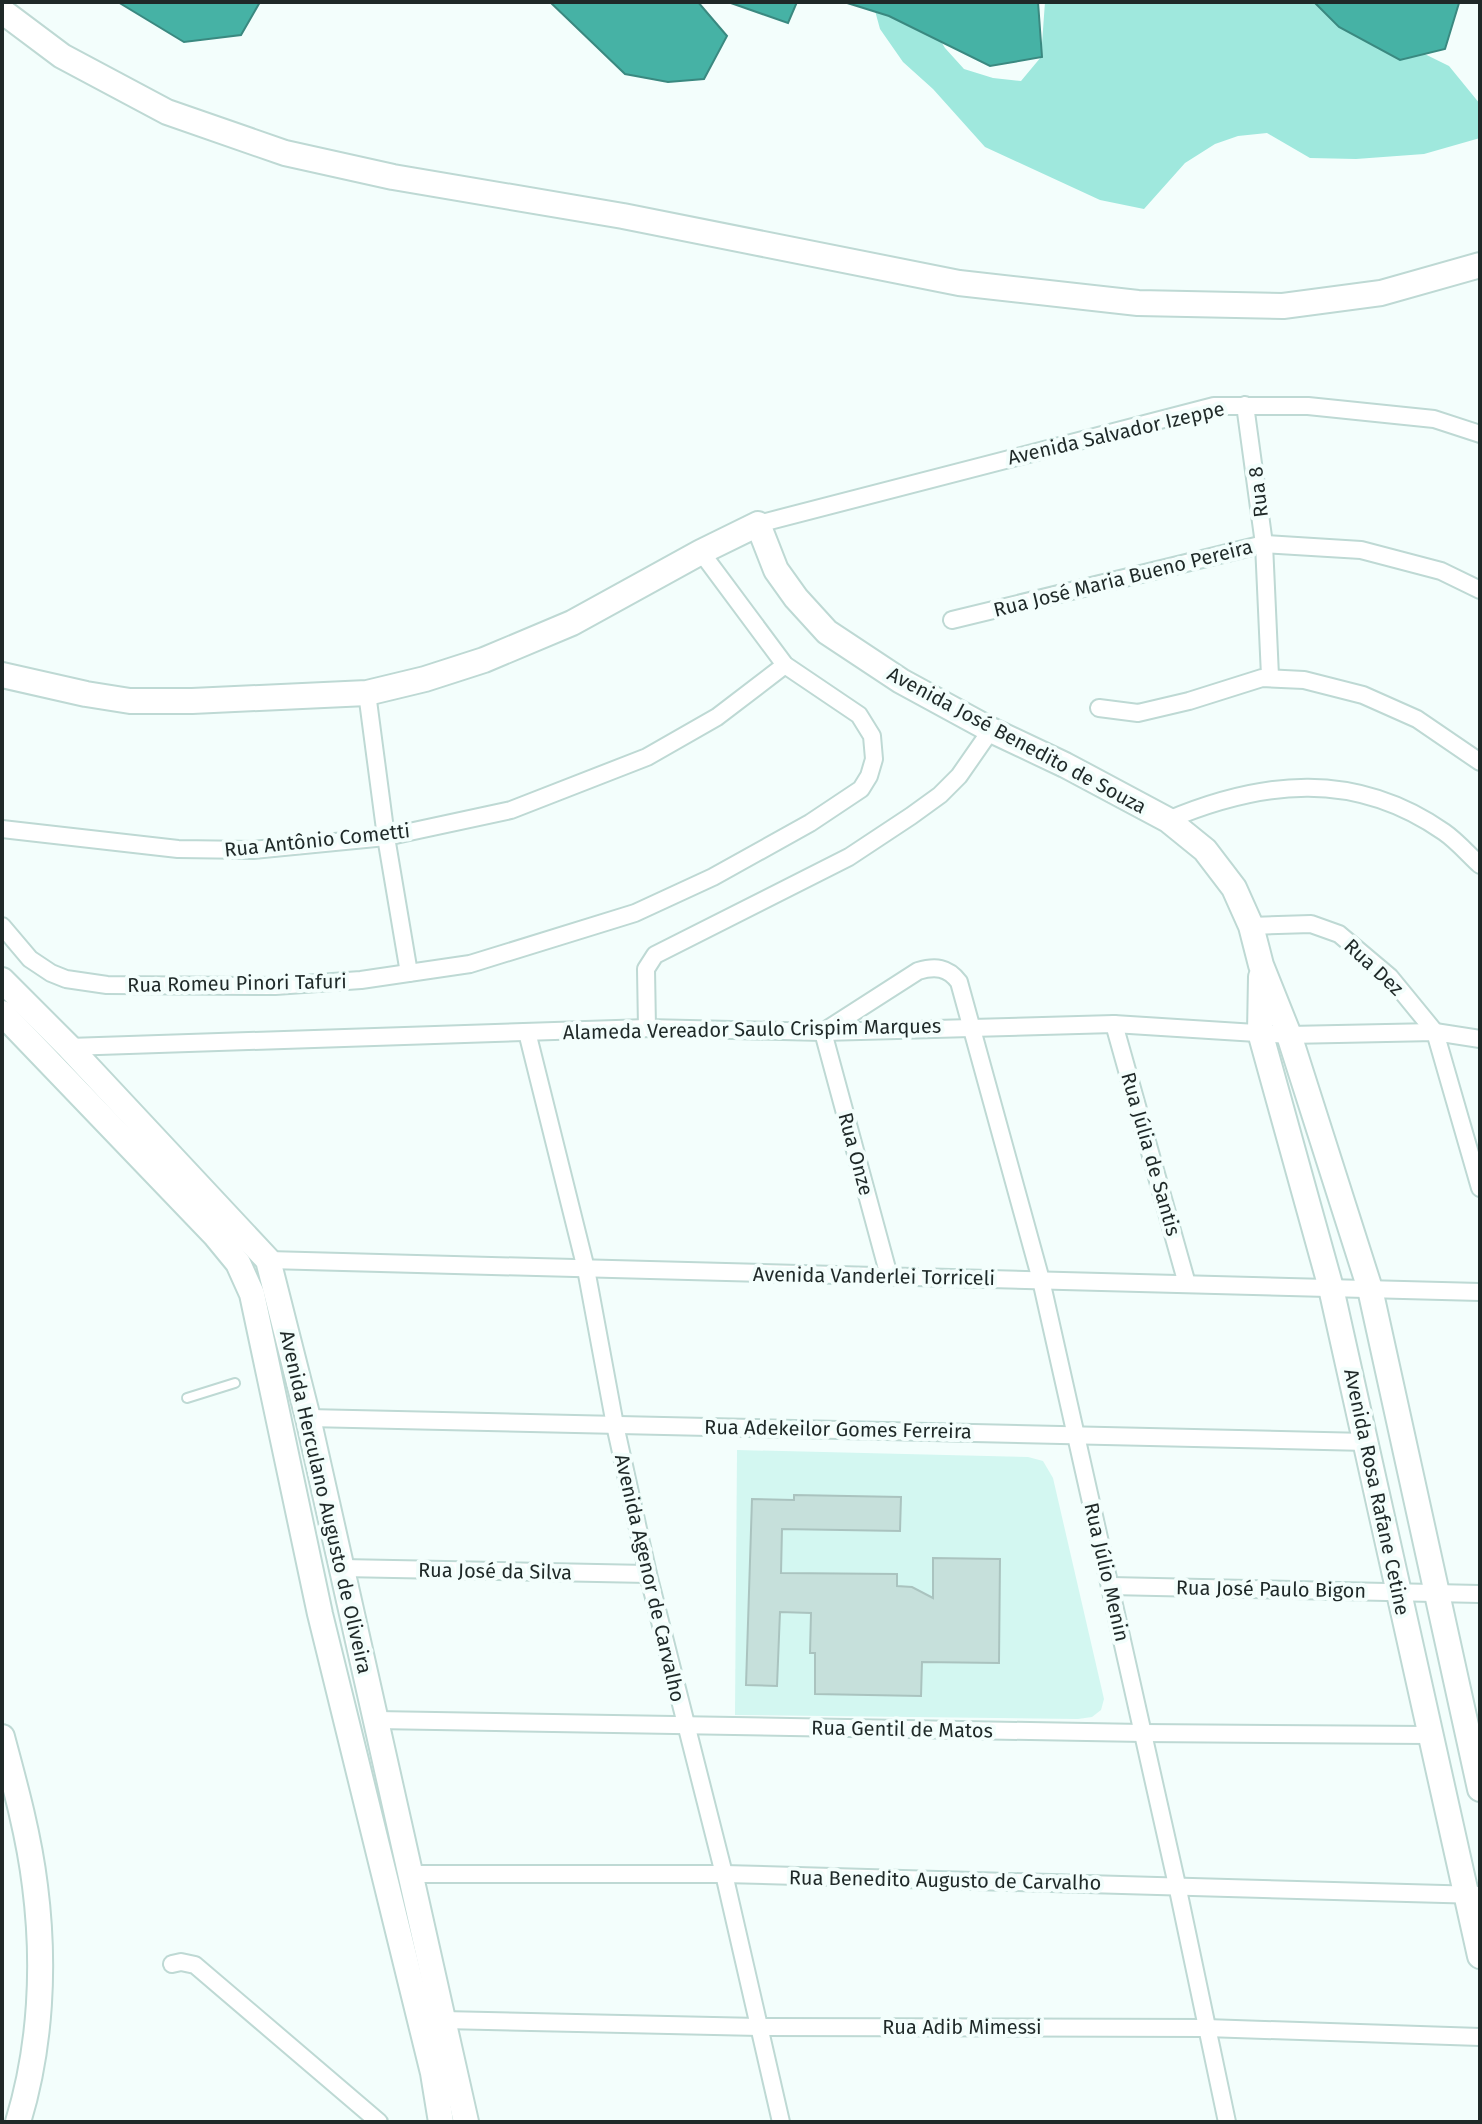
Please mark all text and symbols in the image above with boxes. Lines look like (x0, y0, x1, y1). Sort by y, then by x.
street label: Avenida Salvador Izeppe (1005, 396, 1227, 470)
street label: Rua 8 (1243, 465, 1273, 519)
street label: Rua José Maria Bueno Pereira (991, 534, 1255, 622)
street label: Avenida José Benedito de Souza (883, 661, 1151, 819)
street label: Rua Antônio Cometti (223, 818, 411, 862)
street label: Rua Dez (1339, 934, 1409, 1001)
street label: Rua Romeu Pinori Tafuri (127, 969, 347, 997)
street label: Alameda Vereador Saulo Crispim Marques (563, 1014, 941, 1044)
street label: Rua Júlia de Santis (1116, 1069, 1186, 1239)
street label: Rua Onze (833, 1110, 879, 1198)
street label: Avenida Vanderlei Torriceli (753, 1262, 995, 1290)
street label: Avenida Herculano Augusto de Oliveira (275, 1328, 377, 1676)
street label: Avenida Rosa Rafane Cetine (1339, 1367, 1415, 1617)
street label: Rua Adekeilor Gomes Ferreira (704, 1415, 972, 1443)
street label: Avenida Agenor de Carvalho (610, 1452, 690, 1704)
street label: Rua Júlio Menin (1079, 1500, 1135, 1644)
street label: Rua José da Silva (418, 1558, 572, 1584)
street label: Rua José Paulo Bigon (1176, 1575, 1366, 1603)
street label: Rua Gentil de Matos (811, 1715, 993, 1743)
street label: Rua Benedito Augusto de Carvalho (789, 1865, 1101, 1895)
street label: Rua Adib Mimessi (882, 2015, 1042, 2039)

